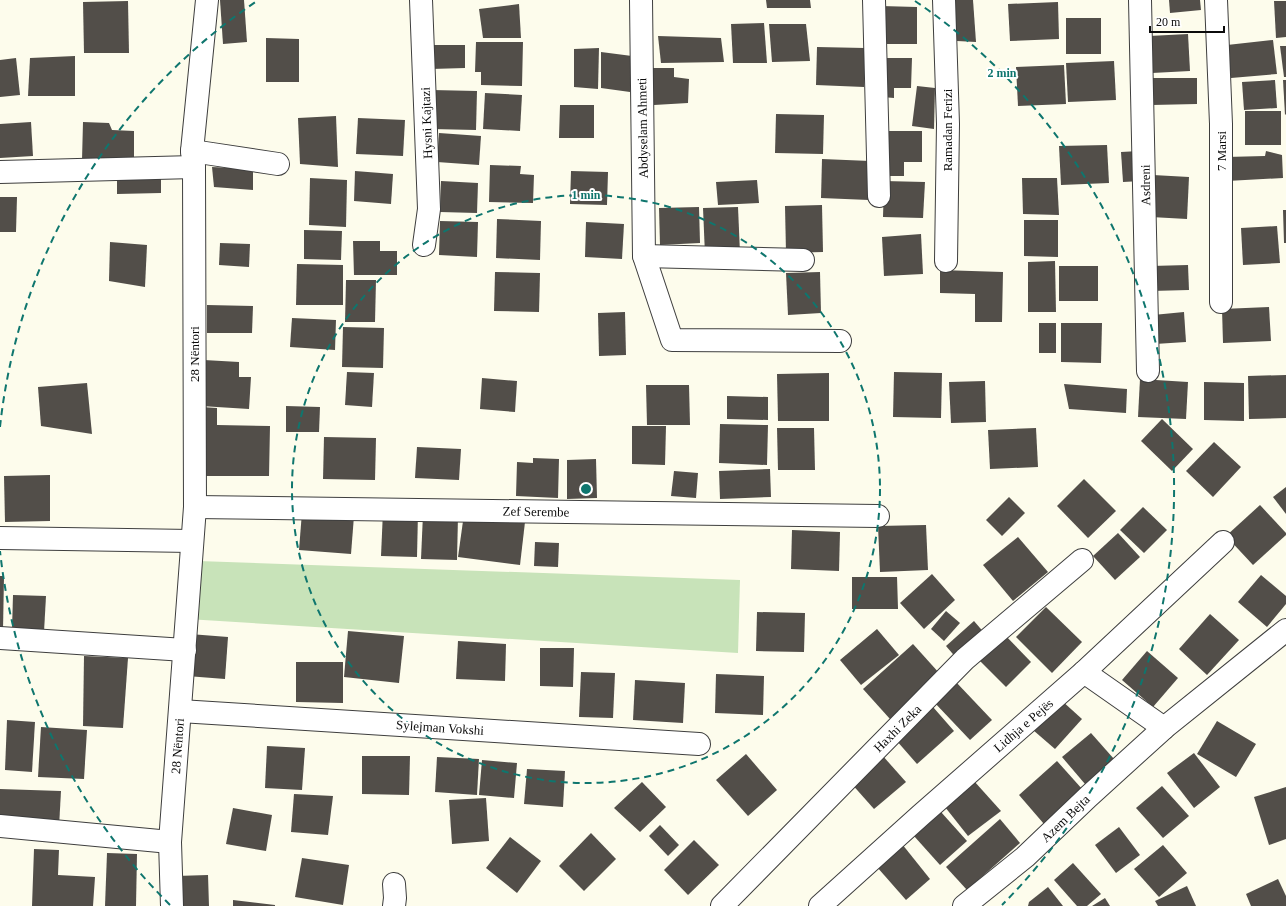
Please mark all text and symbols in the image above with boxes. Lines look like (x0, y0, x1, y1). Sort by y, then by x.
scale bar (1150, 8, 1224, 34)
text: 20 m (1156, 15, 1181, 29)
text: 2 min (987, 66, 1017, 80)
street label: Abdyselam Ahmeti (634, 77, 651, 178)
street label: Hysni Kajtazi (418, 86, 435, 159)
street label: Ramadan Ferizi (940, 88, 955, 171)
street label: 7 Marsi (1214, 131, 1229, 171)
street label: Asdreni (1138, 164, 1153, 206)
text: 1 min (571, 188, 601, 202)
street label: 28 Nëntori (187, 326, 202, 382)
centre of rings (579, 482, 593, 496)
street label: Zef Serembe (502, 503, 570, 520)
street label: Lidhja e Pejës (991, 696, 1056, 755)
street label: Haxhi Zeka (870, 701, 924, 755)
street label: 28 Nëntori (168, 717, 187, 774)
street label: Sylejman Vokshi (396, 717, 485, 738)
street label: Azem Bejta (1038, 791, 1093, 845)

